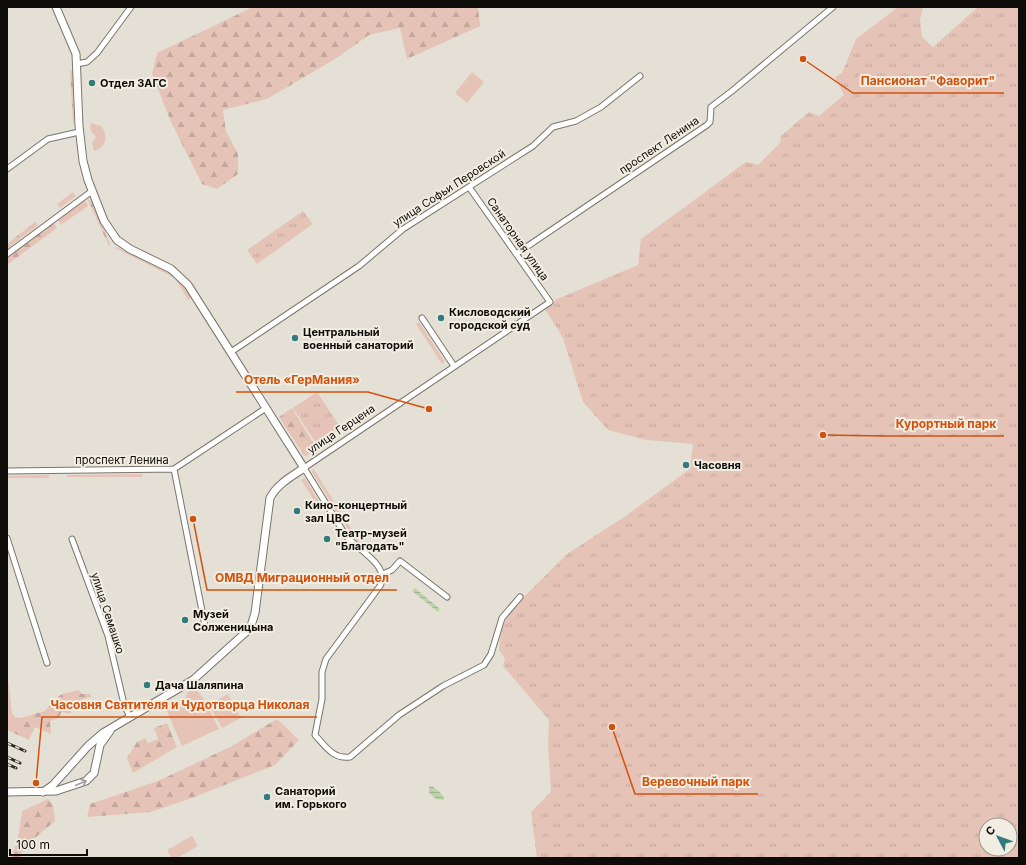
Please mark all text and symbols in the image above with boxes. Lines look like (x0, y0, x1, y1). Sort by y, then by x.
callout: Пансионат "Фаворит" (853, 69, 1004, 93)
text: Пансионат "Фаворит" (861, 73, 995, 88)
place label: Отдел ЗАГС (100, 76, 167, 90)
marker: Отдел ЗАГС (87, 78, 97, 88)
street label: проспект Ленина (616, 113, 702, 177)
street label: улица Софьи Перовской (390, 146, 508, 230)
street label: Санаторная улица (484, 195, 552, 283)
place label: Кисловодский городской суд (449, 305, 531, 332)
marker: Кисловодский городской суд (436, 313, 446, 323)
place label: Центральный военный санаторий (303, 325, 414, 352)
marker: Центральный военный санаторий (290, 333, 300, 343)
callout: Отель «ГерМания» (236, 368, 368, 392)
text: Отель «ГерМания» (244, 372, 360, 387)
street label: улица Герцена (304, 401, 378, 457)
callout: Курортный парк (887, 412, 1004, 436)
text: Курортный парк (896, 416, 996, 431)
street label: проспект Ленина (75, 453, 169, 467)
place label: Часовня (694, 458, 741, 472)
marker: Часовня (681, 460, 691, 470)
place label: Кино-концертный зал ЦВС (305, 498, 407, 525)
marker: Кино-концертный зал ЦВС (292, 506, 302, 516)
place label: Театр-музей "Благодать" (335, 526, 407, 553)
marker: Театр-музей "Благодать" (322, 534, 332, 544)
callout: ОМВД Миграционный отдел (207, 566, 397, 590)
text: ОМВД Миграционный отдел (215, 570, 389, 585)
street label: улица Семашко (88, 571, 128, 656)
place label: Музей Солженицына (193, 607, 273, 634)
marker: Музей Солженицына (180, 615, 190, 625)
place label: Дача Шаляпина (155, 678, 244, 692)
marker: Дача Шаляпина (142, 680, 152, 690)
callout: Часовня Святителя и Чудотворца Николая (42, 693, 317, 717)
text: Часовня Святителя и Чудотворца Николая (51, 697, 309, 712)
callout: Веревочный парк (635, 770, 758, 794)
text: Веревочный парк (642, 774, 750, 789)
one-way arrow (74, 779, 86, 786)
place label: Санаторий им. Горького (275, 784, 347, 811)
marker: Санаторий им. Горького (262, 792, 272, 802)
north arrow (978, 817, 1018, 857)
text: С (982, 823, 998, 838)
scale bar (10, 831, 87, 857)
text: 100 m (16, 837, 50, 852)

